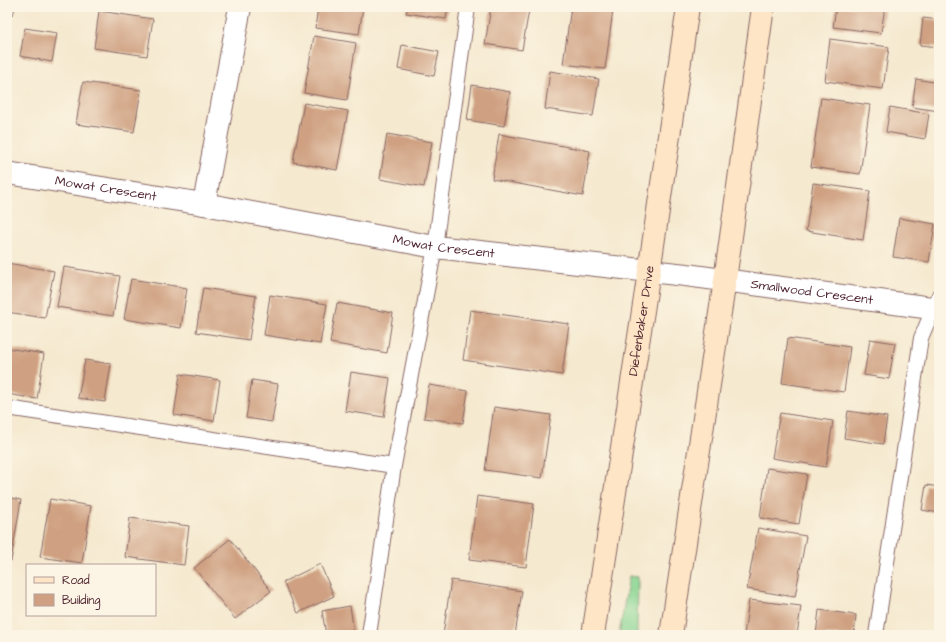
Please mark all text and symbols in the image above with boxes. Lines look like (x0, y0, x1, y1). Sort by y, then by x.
street label: Mowat Crescent (54, 172, 159, 206)
street label: Mowat Crescent (391, 230, 496, 263)
street label: Diefenbaker Drive (624, 264, 659, 377)
street label: Smallwood Crescent (750, 275, 875, 309)
legend (26, 564, 156, 616)
text: Road (62, 572, 90, 589)
text: Building (62, 592, 100, 610)

